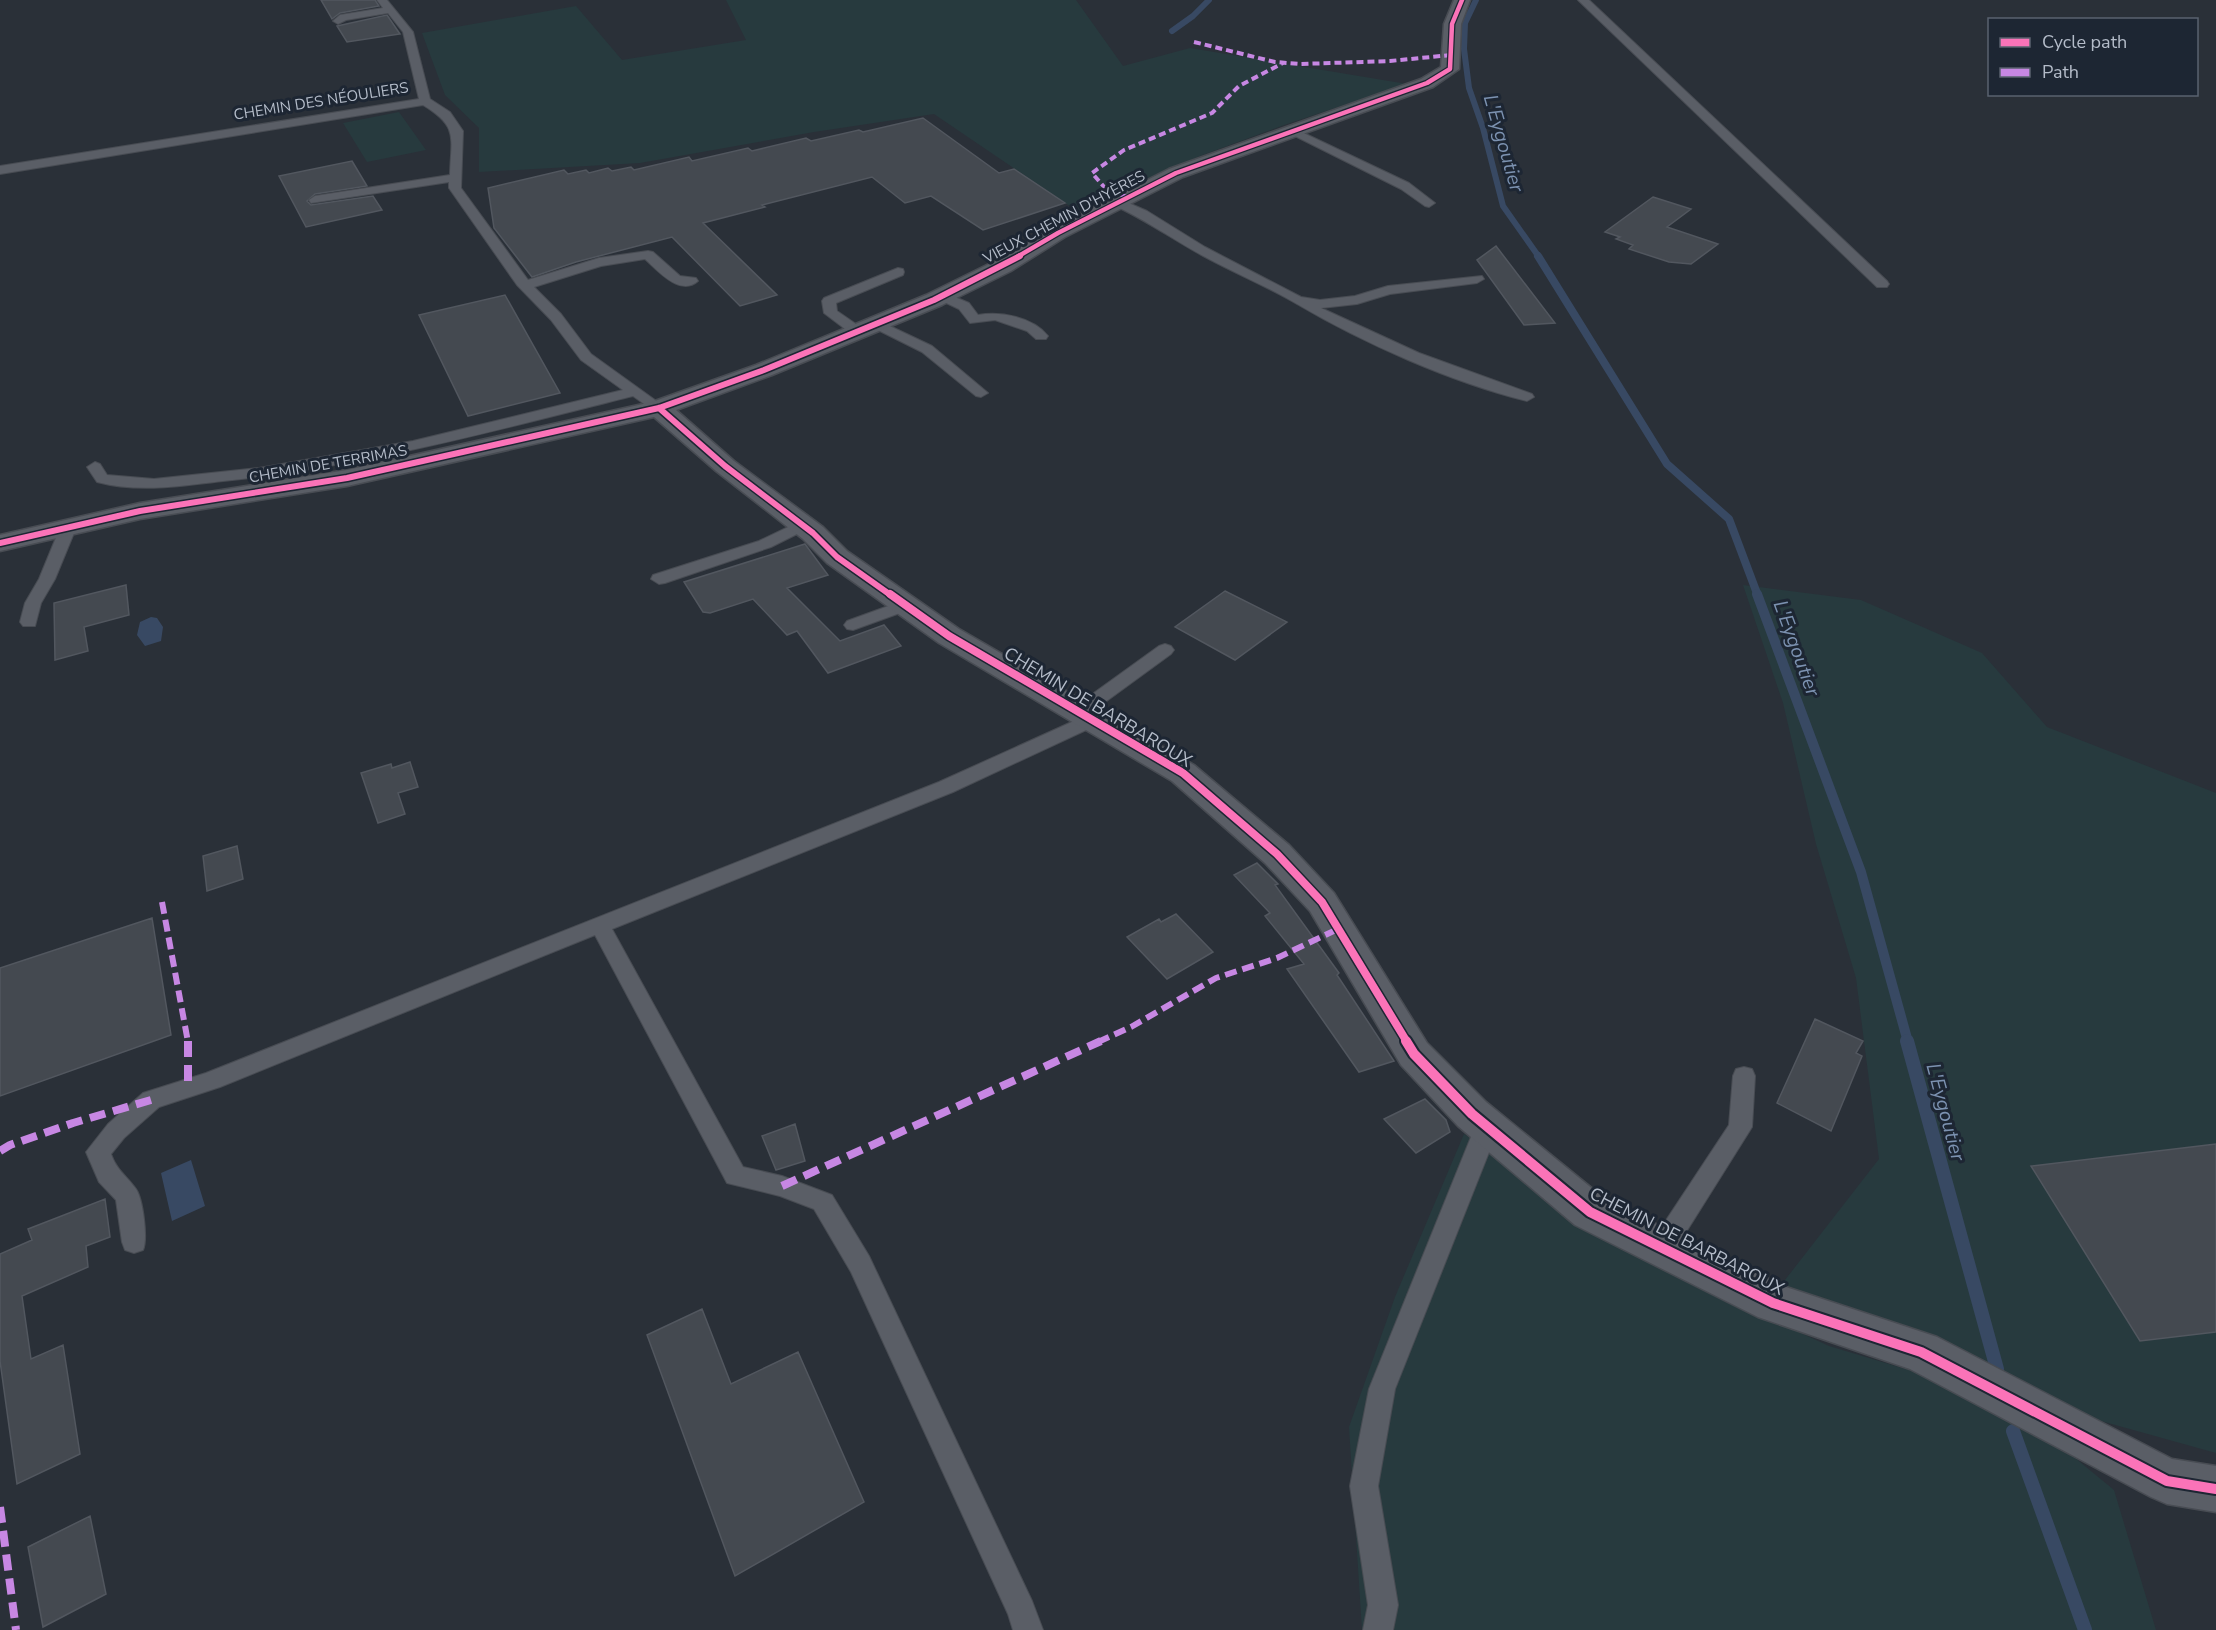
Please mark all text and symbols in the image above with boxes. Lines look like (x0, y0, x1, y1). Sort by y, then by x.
legend (1988, 18, 2198, 96)
text: Cycle path (2042, 30, 2127, 54)
text: Path (2042, 60, 2079, 84)
street label: CHEMIN DES NÉOULIERS (232, 77, 410, 125)
water label: L'Eygoutier (1477, 91, 1531, 196)
street label: VIEUX CHEMIN D'HYÈRES (979, 166, 1149, 269)
street label: CHEMIN DE TERRIMAS (247, 440, 409, 488)
water label: L'Eygoutier (1767, 596, 1827, 701)
street label: CHEMIN DE BARBAROUX (999, 641, 1197, 773)
water label: L'Eygoutier (1919, 1060, 1972, 1165)
street label: CHEMIN DE BARBAROUX (1586, 1181, 1789, 1301)

